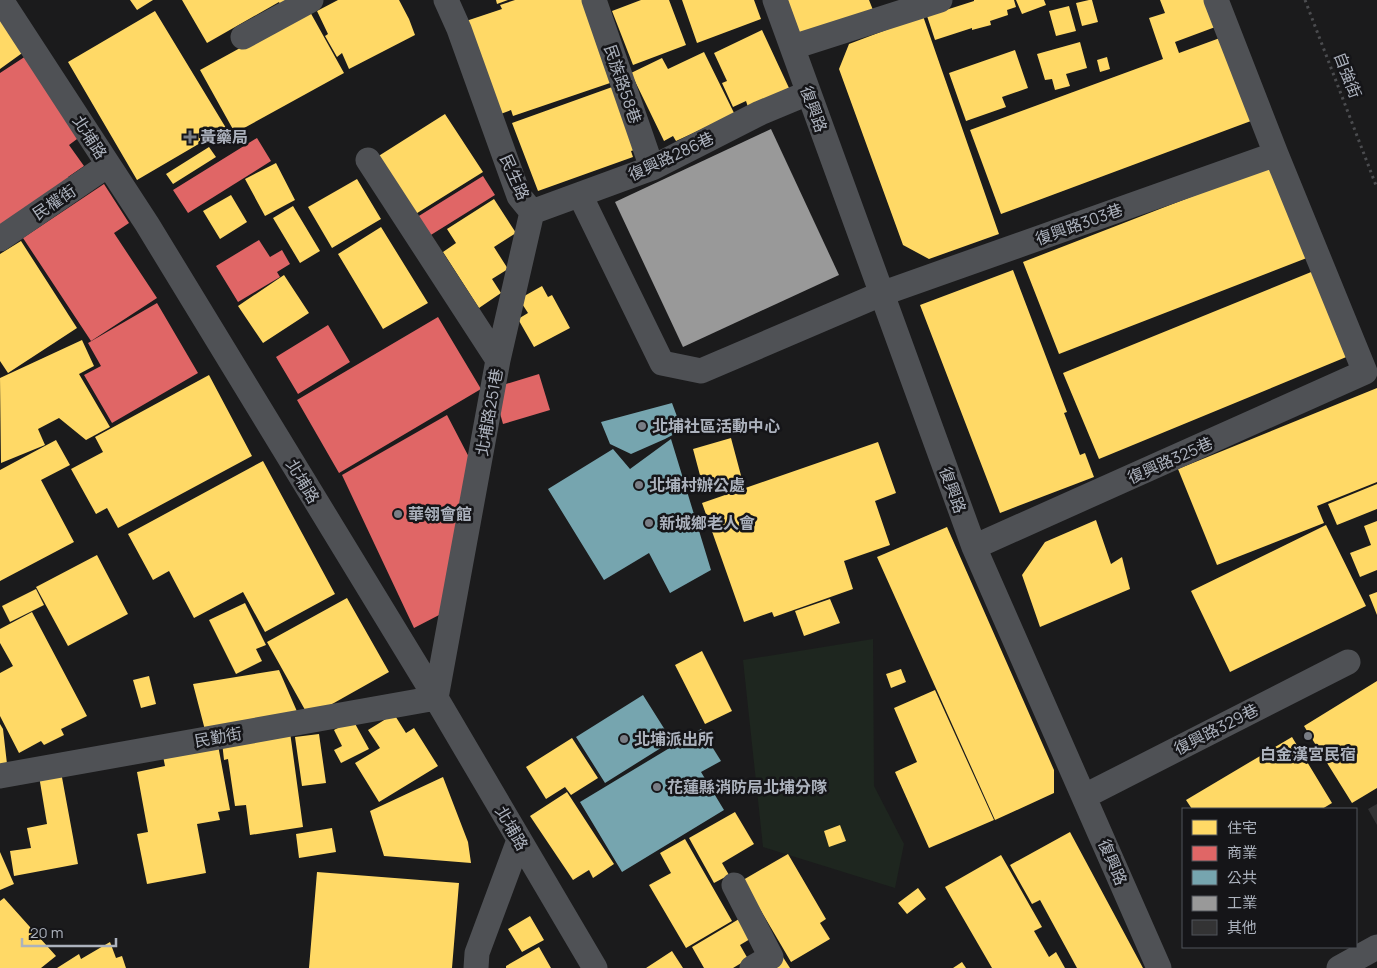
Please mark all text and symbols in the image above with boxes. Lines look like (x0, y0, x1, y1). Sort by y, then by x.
street label: 民族路58巷 (599, 41, 647, 127)
street label: 自強街 (1329, 49, 1367, 101)
street label: 復興路 (795, 83, 833, 135)
street label: 北埔路 (68, 111, 112, 163)
place label: 黃藥局 (200, 126, 248, 148)
street label: 復興路286巷 (625, 127, 717, 185)
marker: 黃藥局 (184, 131, 196, 143)
street label: 民生路 (495, 151, 535, 203)
street label: 民權街 (28, 179, 80, 225)
street label: 復興路303巷 (1032, 198, 1126, 250)
street label: 北埔路251巷 (470, 366, 508, 458)
place label: 北埔社區活動中心 (652, 415, 780, 437)
marker: 北埔社區活動中心 (636, 420, 648, 432)
street label: 復興路325巷 (1124, 431, 1216, 489)
street label: 北埔路 (281, 455, 325, 507)
street label: 復興路 (934, 464, 972, 516)
place label: 北埔村辦公處 (649, 474, 745, 496)
marker: 北埔村辦公處 (633, 479, 645, 491)
place label: 華翎會館 (408, 503, 472, 525)
marker: 華翎會館 (392, 508, 404, 520)
place label: 新城鄉老人會 (659, 512, 755, 534)
marker: 新城鄉老人會 (643, 517, 655, 529)
street label: 復興路329巷 (1170, 698, 1262, 760)
street label: 民勤街 (192, 722, 244, 752)
place label: 北埔派出所 (634, 728, 714, 750)
marker: 白金漢宮民宿 (1302, 730, 1314, 742)
marker: 北埔派出所 (618, 733, 630, 745)
place label: 白金漢宮民宿 (1260, 743, 1356, 765)
place label: 花蓮縣消防局北埔分隊 (667, 776, 827, 798)
marker: 花蓮縣消防局北埔分隊 (651, 781, 663, 793)
street label: 北埔路 (490, 802, 534, 854)
legend (1182, 808, 1357, 948)
text: 住宅 (1227, 817, 1257, 838)
street label: 復興路 (1093, 836, 1133, 888)
text: 商業 (1227, 842, 1257, 863)
text: 公共 (1227, 867, 1257, 888)
text: 工業 (1227, 892, 1257, 913)
scale bar (22, 916, 116, 948)
text: 其他 (1227, 917, 1257, 938)
text: 20 m (30, 922, 63, 943)

